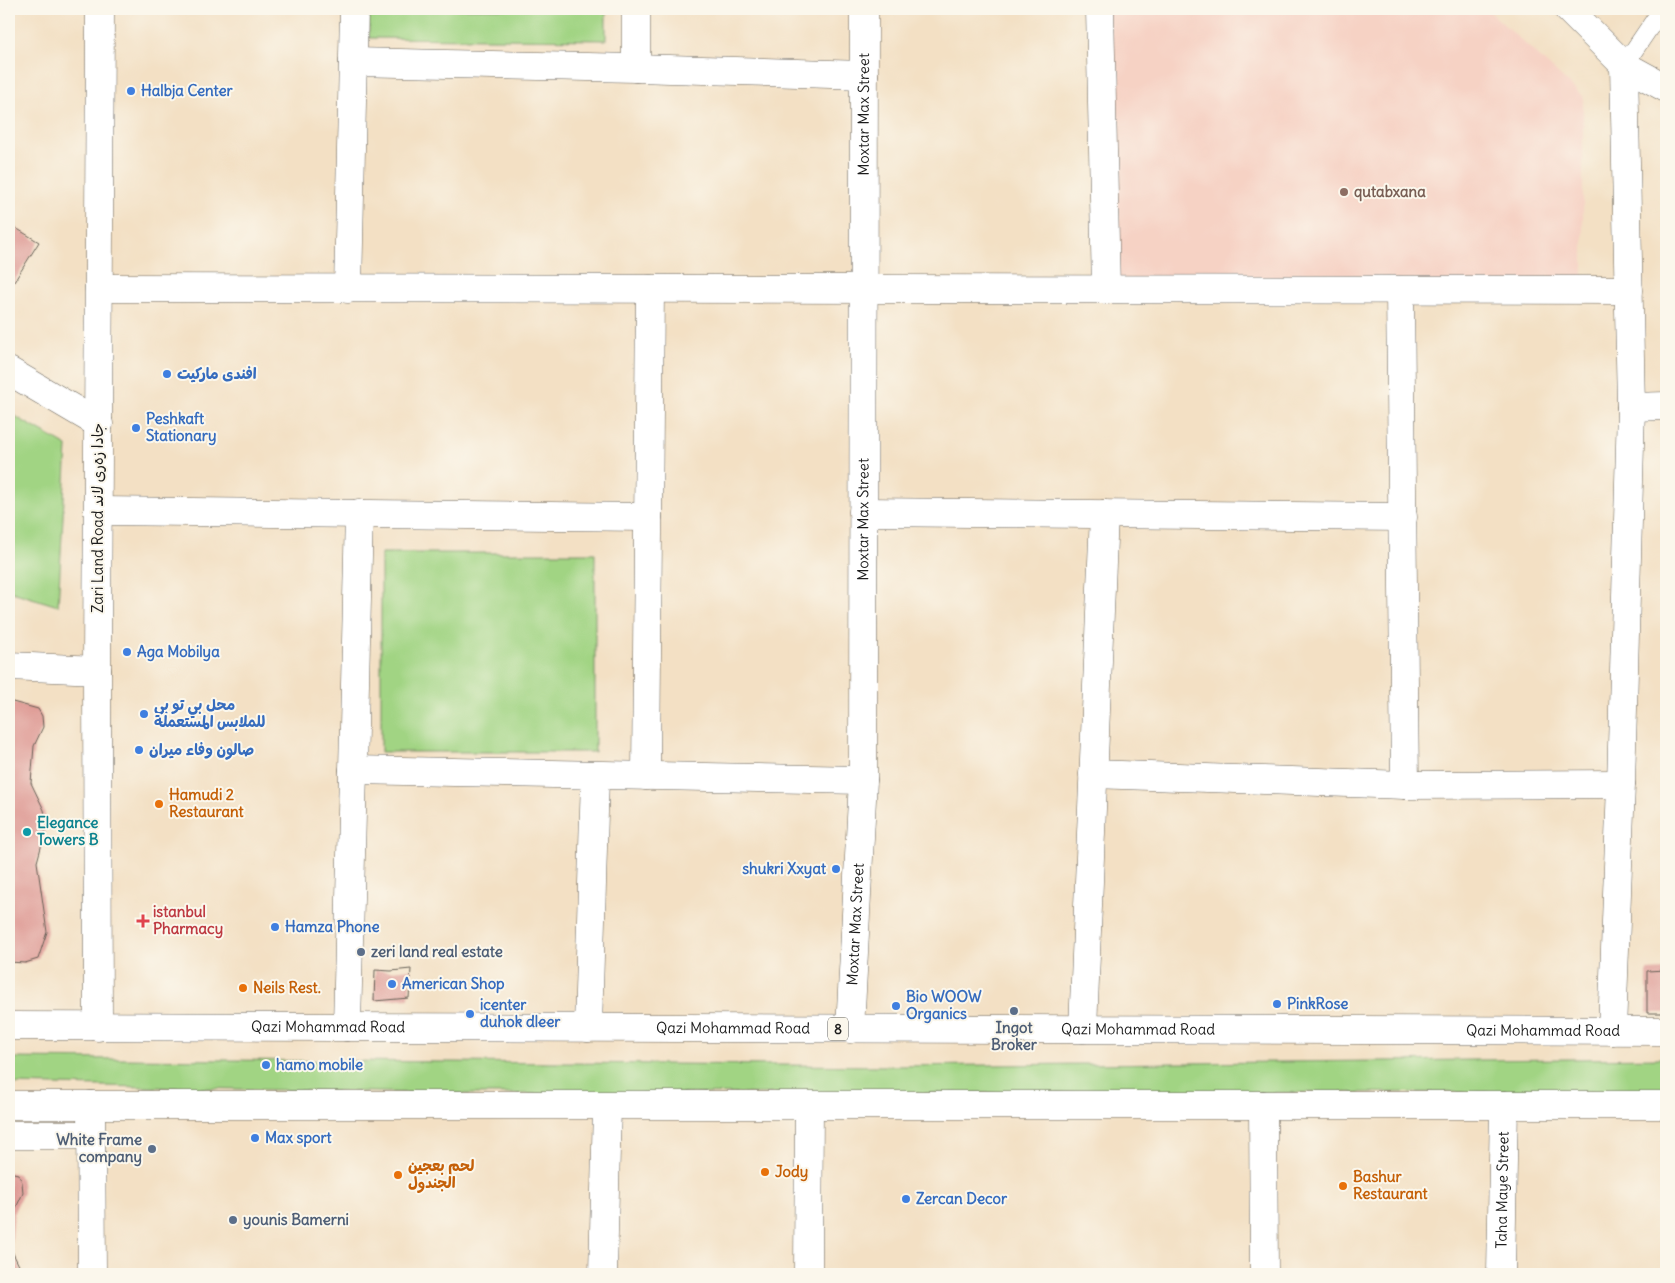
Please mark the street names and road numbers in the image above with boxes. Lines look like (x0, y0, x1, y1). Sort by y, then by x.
street label: Moxtar Max Street (854, 53, 873, 176)
street label: Zari Land Road جادا زەری لاند (88, 423, 107, 613)
street label: Moxtar Max Street (853, 458, 872, 581)
street label: Moxtar Max Street (842, 862, 868, 986)
street label: Qazi Mohammad Road (251, 1017, 405, 1036)
street label: Qazi Mohammad Road (656, 1018, 810, 1037)
road number: 8 (828, 1018, 848, 1040)
street label: Qazi Mohammad Road (1061, 1019, 1215, 1039)
street label: Qazi Mohammad Road (1466, 1020, 1620, 1040)
street label: Taha Maye Street (1491, 1131, 1513, 1249)

